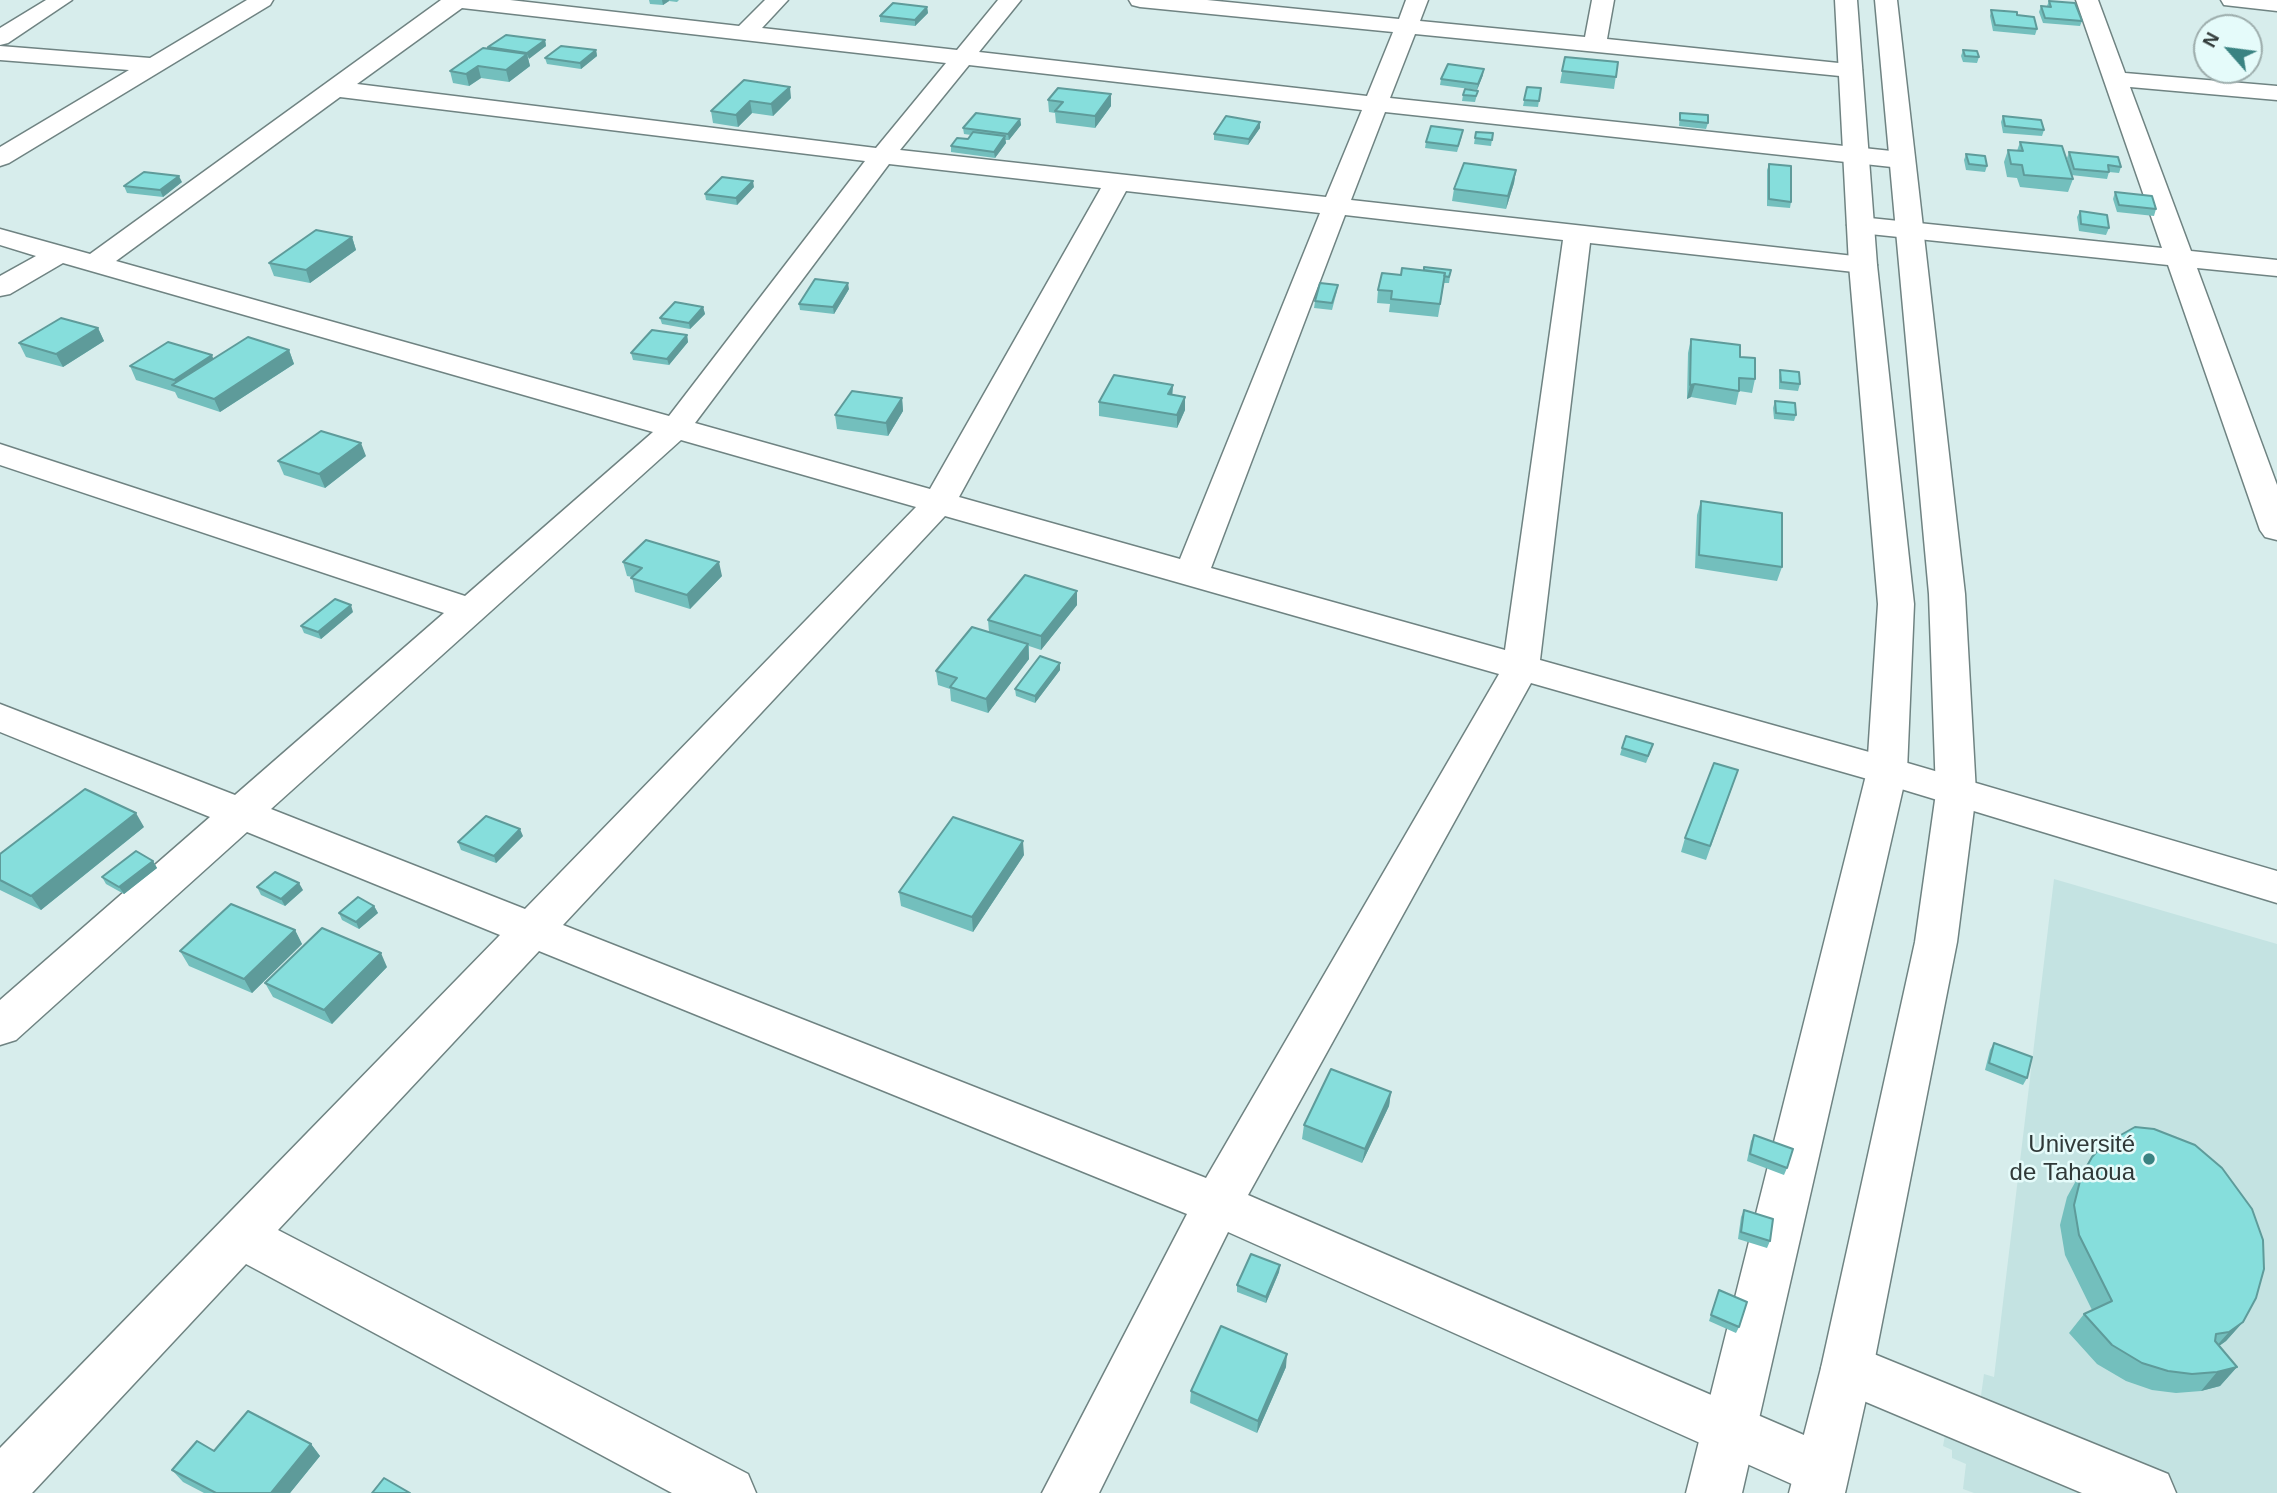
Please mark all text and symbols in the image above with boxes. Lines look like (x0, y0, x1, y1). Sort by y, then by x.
north arrow (2193, 14, 2263, 84)
text: N (2198, 29, 2223, 51)
place label: Université de Tahaoua (2010, 1131, 2135, 1187)
marker: Université de Tahaoua (2141, 1151, 2157, 1167)

